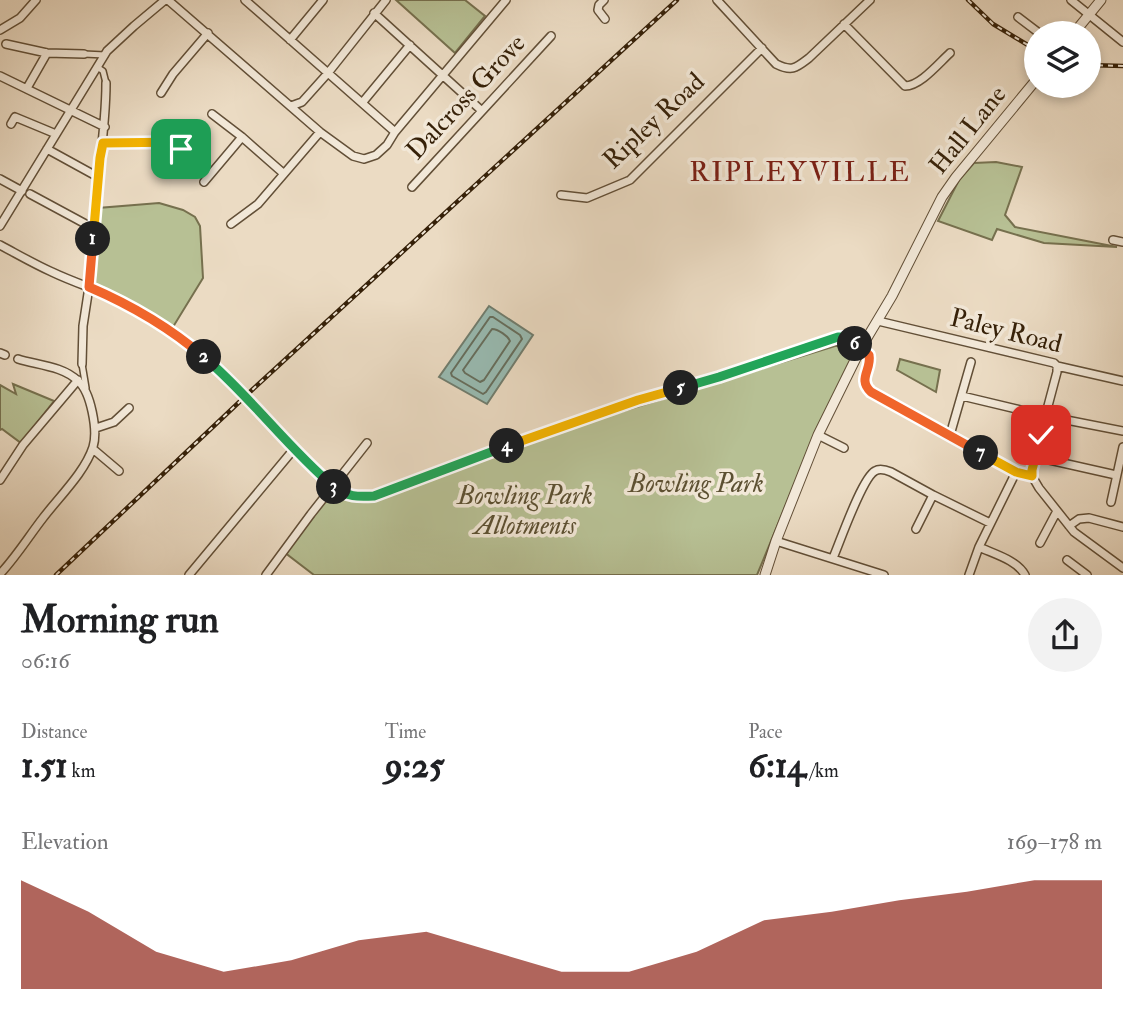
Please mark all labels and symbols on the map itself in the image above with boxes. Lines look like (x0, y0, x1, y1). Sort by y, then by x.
street label: Dalcross Grove (400, 28, 532, 166)
street label: Ripley Road (597, 66, 712, 177)
street label: Hall Lane (923, 79, 1013, 181)
pin (151, 119, 211, 179)
district label: RIPLEYVILLE (689, 155, 911, 190)
pin: 1 (76, 222, 110, 256)
street label: Paley Road (947, 302, 1065, 360)
pin: 6 (838, 326, 872, 362)
pin: 2 (186, 340, 222, 374)
pin: 5 (664, 370, 698, 406)
pin (1011, 405, 1071, 465)
pin: 4 (490, 428, 524, 464)
pin: 7 (964, 435, 998, 470)
park label: Bowling Park (626, 468, 764, 500)
pin: 3 (316, 470, 352, 504)
park label: Bowling Park Allotments (455, 480, 593, 542)

